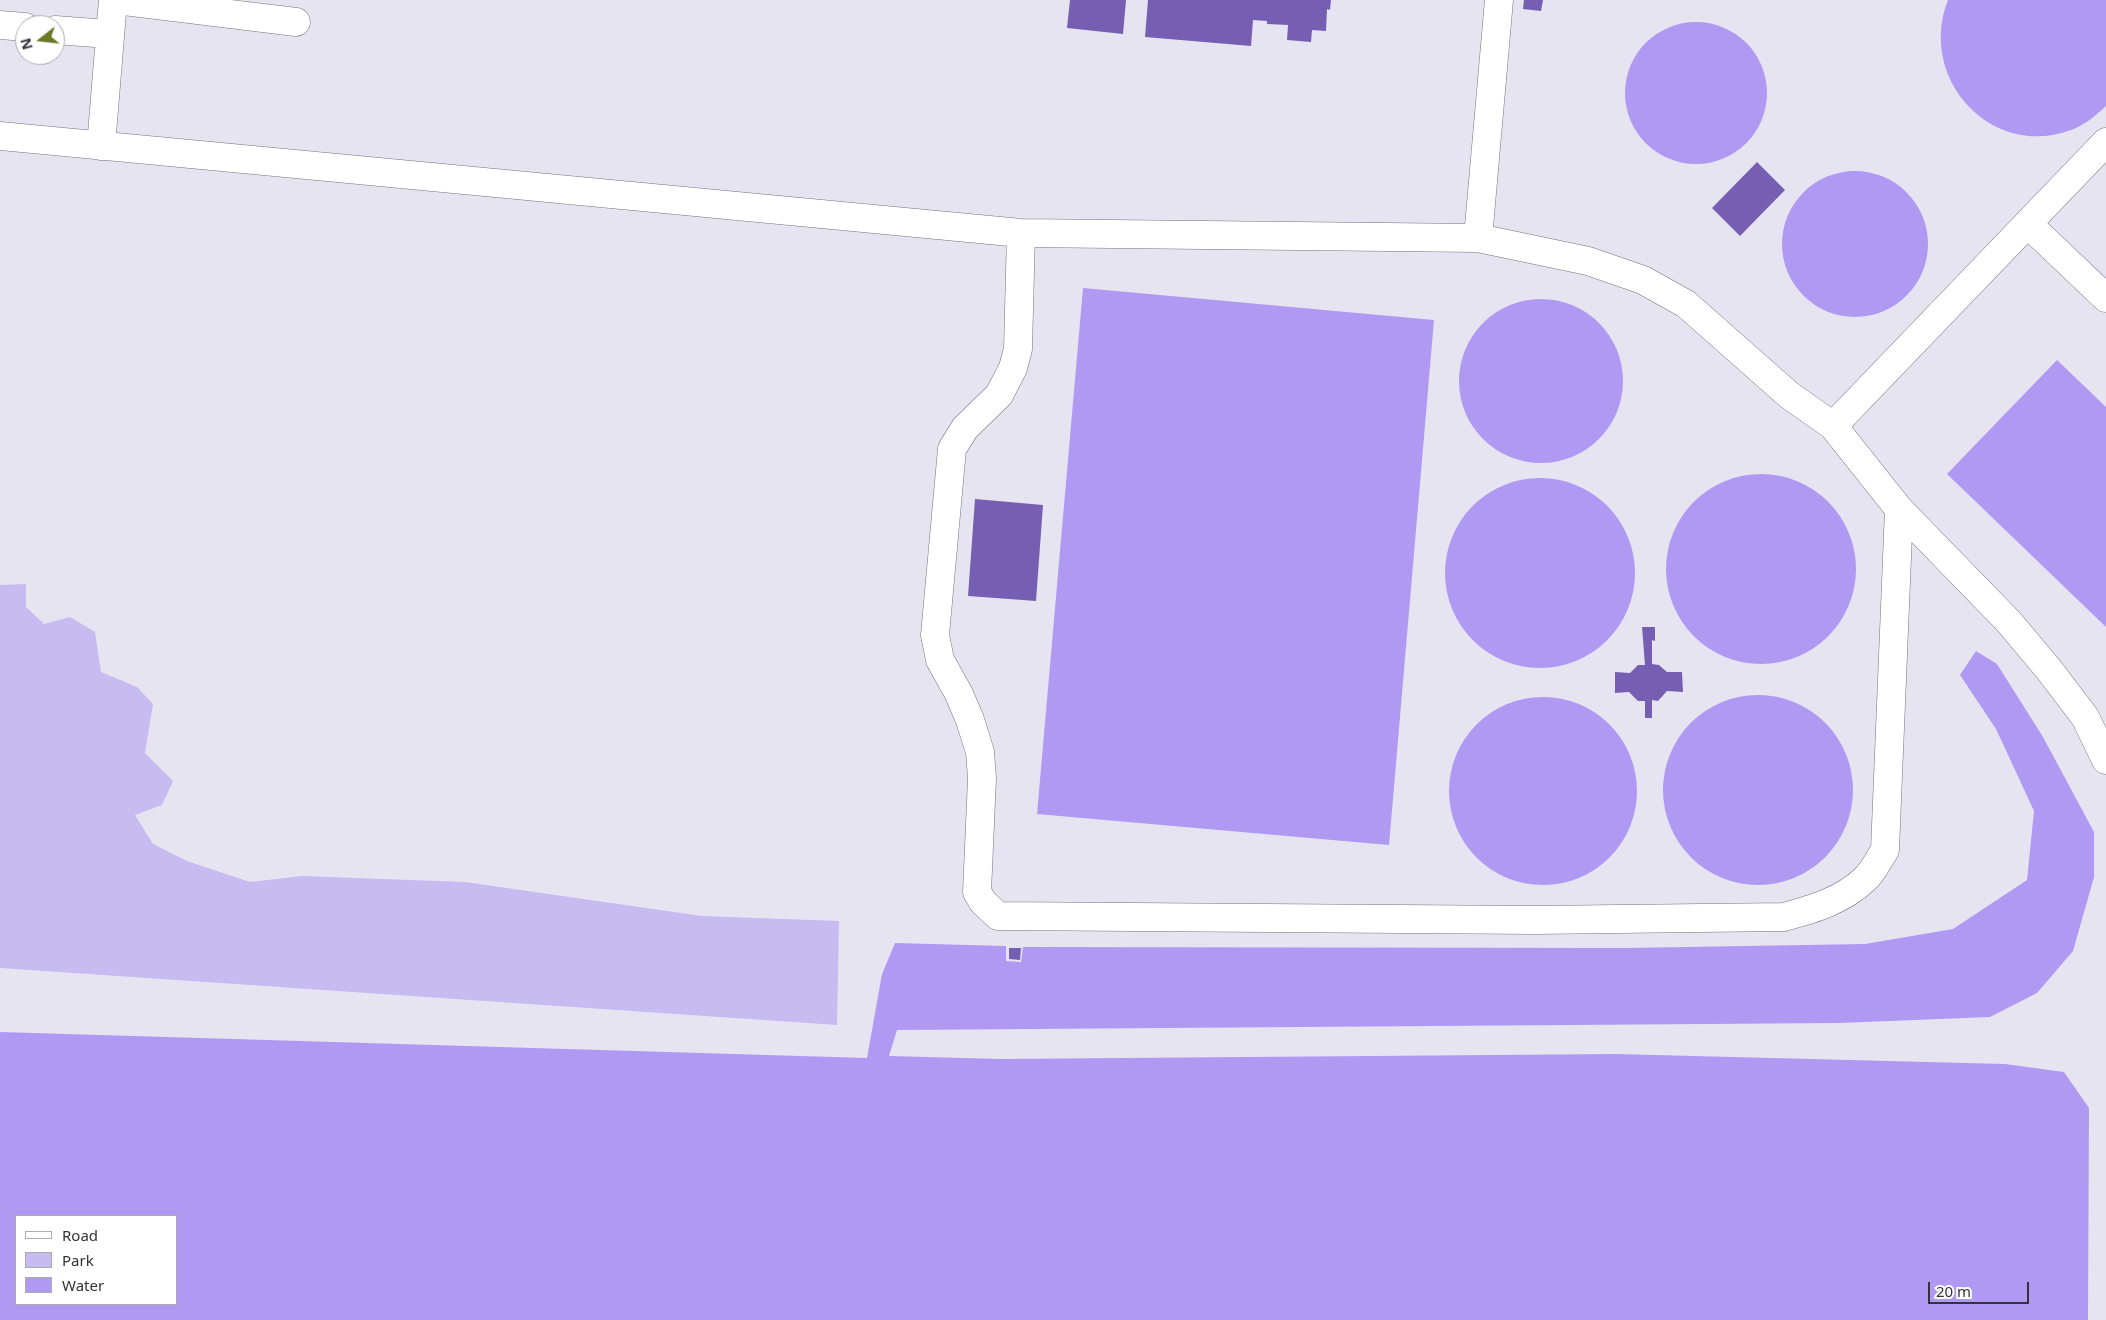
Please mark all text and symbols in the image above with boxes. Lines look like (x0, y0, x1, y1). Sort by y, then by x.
north arrow (15, 15, 65, 65)
text: N (15, 36, 37, 52)
legend (15, 1215, 178, 1305)
text: Road (62, 1225, 98, 1245)
text: Park (62, 1250, 94, 1270)
scale bar (1931, 1272, 2032, 1304)
text: Water (62, 1275, 104, 1295)
text: 20 m (1936, 1281, 1971, 1301)

